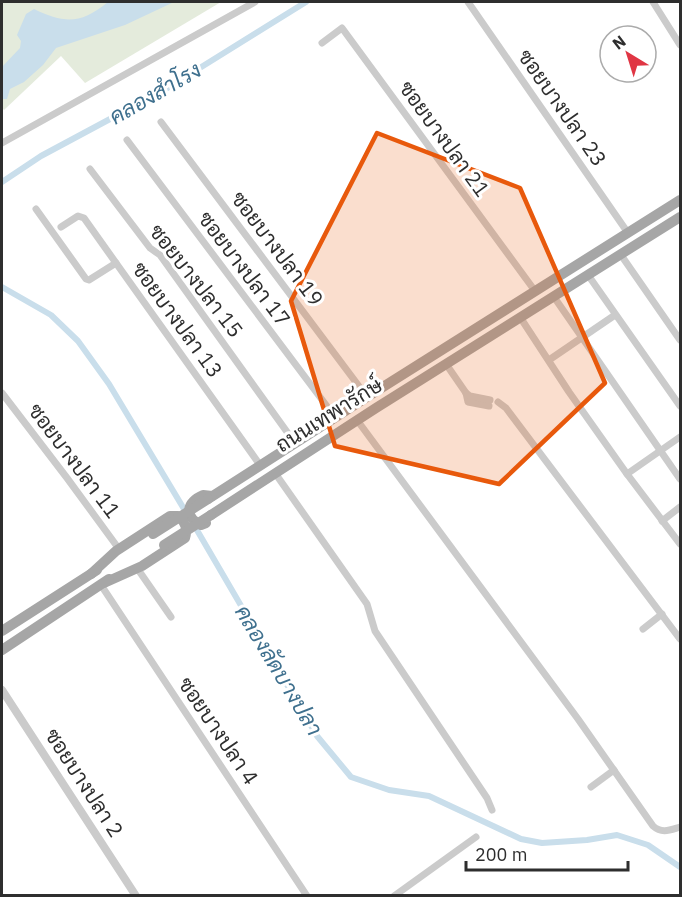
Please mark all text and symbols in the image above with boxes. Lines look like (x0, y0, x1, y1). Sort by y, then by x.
north arrow (598, 24, 658, 84)
text: N (608, 31, 629, 54)
street label: ซอยบางปลา 23 (512, 43, 614, 171)
water label: คลองสำโรง (104, 55, 206, 130)
street label: ซอยบางปลา 21 (393, 75, 496, 202)
street label: ซอยบางปลา 19 (225, 185, 330, 311)
street label: ซอยบางปลา 17 (192, 205, 297, 331)
street label: ซอยบางปลา 15 (144, 218, 250, 343)
street label: ซอยบางปลา 13 (126, 256, 229, 383)
street label: ถนนเทพารักษ์ (270, 370, 388, 458)
street label: ซอยบางปลา 11 (22, 397, 127, 523)
water label: คลองลัดบางปลา (229, 599, 330, 740)
street label: ซอยบางปลา 4 (172, 671, 265, 790)
street label: ซอยบางปลา 2 (39, 723, 130, 842)
scale bar (466, 834, 628, 872)
text: 200 m (475, 843, 527, 866)

